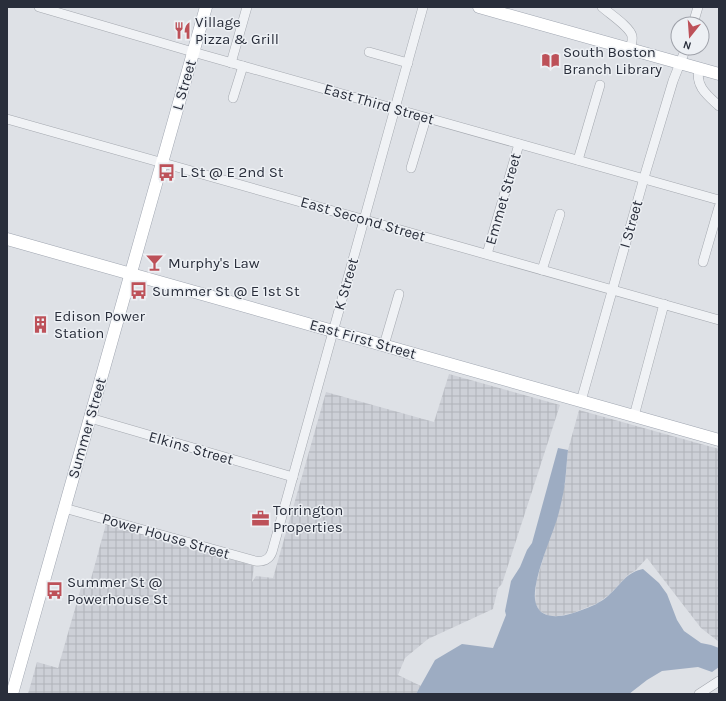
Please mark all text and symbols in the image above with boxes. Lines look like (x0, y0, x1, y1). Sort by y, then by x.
place label: Village Pizza & Grill (195, 13, 279, 48)
north arrow (670, 16, 710, 56)
restaurant icon: Village Pizza & Grill (172, 21, 192, 41)
text: N (682, 38, 693, 52)
place label: South Boston Branch Library (563, 43, 662, 78)
library icon: South Boston Branch Library (540, 51, 560, 71)
street label: L Street (168, 57, 200, 112)
street label: East Third Street (322, 80, 437, 128)
street label: Emmet Street (481, 151, 525, 247)
bus stop icon: L St @ E 2nd St (157, 162, 177, 182)
place label: L St @ E 2nd St (180, 163, 284, 181)
street label: East Second Street (298, 193, 428, 246)
street label: I Street (616, 198, 646, 250)
bar icon: Murphy's Law (145, 253, 165, 273)
place label: Murphy's Law (168, 254, 260, 272)
street label: K Street (330, 255, 362, 312)
bus stop icon: Summer St @ E 1st St (129, 281, 149, 301)
place label: Summer St @ E 1st St (152, 282, 300, 300)
place label: Edison Power Station (54, 307, 146, 342)
building icon: Edison Power Station (31, 315, 51, 335)
street label: East First Street (308, 315, 419, 363)
street label: Summer Street (64, 375, 110, 481)
street label: Elkins Street (147, 427, 236, 469)
place label: Torrington Properties (273, 501, 343, 536)
street label: Power House Street (100, 509, 232, 563)
office icon: Torrington Properties (250, 509, 270, 529)
place label: Summer St @ Powerhouse St (67, 573, 168, 608)
bus stop icon: Summer St @ Powerhouse St (44, 581, 64, 601)

